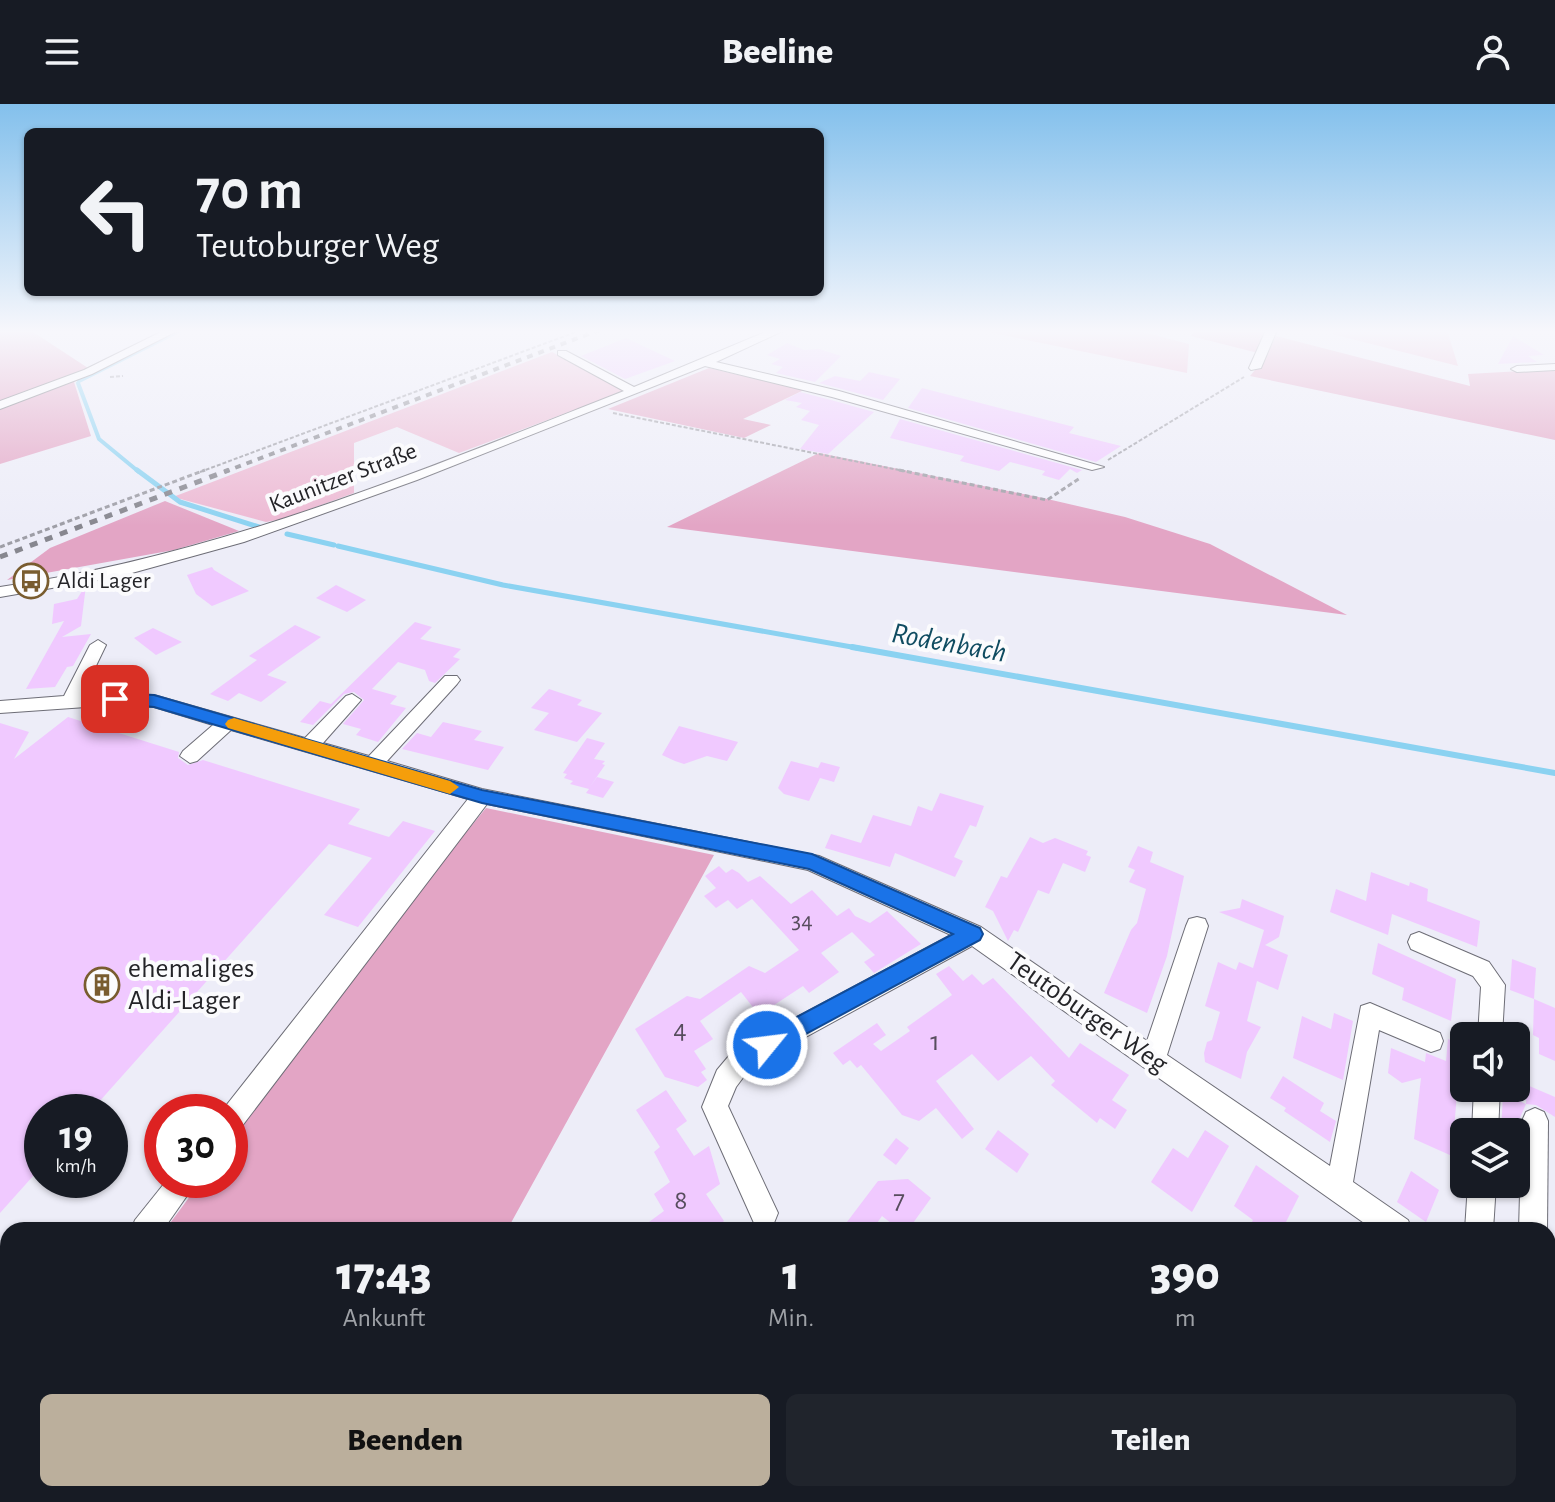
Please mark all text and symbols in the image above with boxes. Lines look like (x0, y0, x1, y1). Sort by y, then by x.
icon: menu (40, 30, 84, 74)
icon: person (1471, 30, 1515, 74)
text: Beeline (722, 34, 833, 70)
icon: left (64, 160, 168, 264)
text: 70 m (196, 163, 303, 219)
text: Teutoburger Weg (196, 228, 439, 264)
street label: Kaunitzer Straße (266, 439, 420, 517)
bus stop icon: Aldi Lager (12, 562, 50, 600)
place label: Aldi Lager (57, 569, 151, 593)
water label: Rodenbach (889, 618, 1009, 668)
pin (81, 665, 149, 733)
icon: arrive (93, 677, 137, 721)
house number: 34 (791, 909, 813, 933)
street label: Teutoburger Weg (1002, 947, 1173, 1079)
place label: ehemaliges Aldi-Lager (128, 955, 254, 1015)
building icon: ehemaliges Aldi-Lager (83, 966, 121, 1004)
position arrow (725, 1003, 809, 1087)
house number: 4 (673, 1016, 687, 1044)
map controls (1450, 1022, 1530, 1198)
button: sound (1450, 1022, 1530, 1102)
house number: 1 (930, 1028, 940, 1056)
speed limit sign: 30 (144, 1094, 248, 1198)
text: 19 (59, 1116, 93, 1156)
button: layers (1450, 1118, 1530, 1198)
text: km/h (55, 1156, 97, 1176)
house number: 7 (893, 1186, 905, 1214)
house number: 8 (674, 1187, 688, 1215)
text: 17:43 (336, 1251, 432, 1299)
text: 1 (782, 1251, 800, 1299)
text: 390 (1150, 1251, 1220, 1299)
text: Ankunft (343, 1305, 425, 1331)
text: Min. (768, 1305, 814, 1331)
text: m (1175, 1305, 1195, 1331)
button: Beenden (40, 1394, 770, 1486)
button: Teilen (786, 1394, 1516, 1486)

